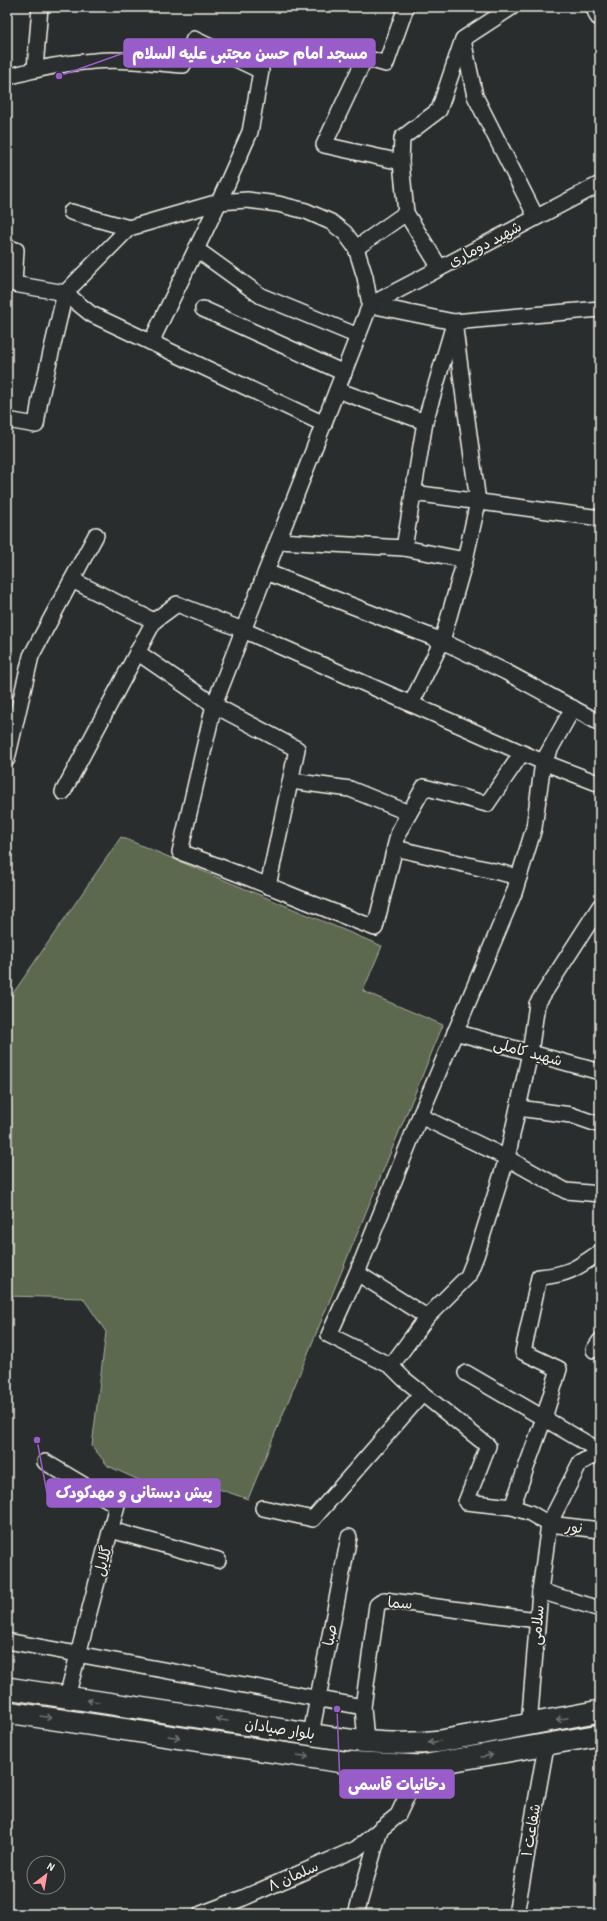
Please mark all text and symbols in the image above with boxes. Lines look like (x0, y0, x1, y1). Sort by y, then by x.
callout: مسجد امام حسن مجتبی علیه السلام (124, 39, 375, 67)
text: مسجد امام حسن مجتبی علیه السلام (132, 42, 368, 66)
street label: شهید دوماری (444, 215, 525, 272)
street label: شهید کاملی (491, 1032, 565, 1071)
callout: پیش دبستانی و مهدکودک (47, 1479, 220, 1507)
text: پیش دبستانی و مهدکودک (56, 1481, 213, 1503)
street label: نور (563, 1515, 584, 1538)
street label: گلایل (88, 1543, 117, 1579)
street label: سما (387, 1591, 413, 1614)
street label: سلامی (524, 1604, 549, 1646)
street label: صبا (317, 1622, 342, 1647)
one-way arrow (87, 1697, 100, 1705)
street label: بلوار صیادان (243, 1713, 317, 1744)
one-way arrow (39, 1714, 52, 1722)
one-way arrow (216, 1716, 229, 1724)
one-way arrow (556, 1716, 569, 1724)
one-way arrow (167, 1733, 180, 1741)
one-way arrow (428, 1738, 441, 1746)
one-way arrow (296, 1752, 309, 1760)
one-way arrow (480, 1752, 493, 1760)
callout: دخانیات قاسمی (340, 1770, 454, 1798)
text: دخانیات قاسمی (348, 1773, 446, 1795)
street label: شفاعت ۱ (516, 1802, 545, 1858)
north arrow (26, 1855, 66, 1895)
street label: سلمان ۸ (264, 1855, 322, 1896)
text: N (45, 1859, 57, 1874)

